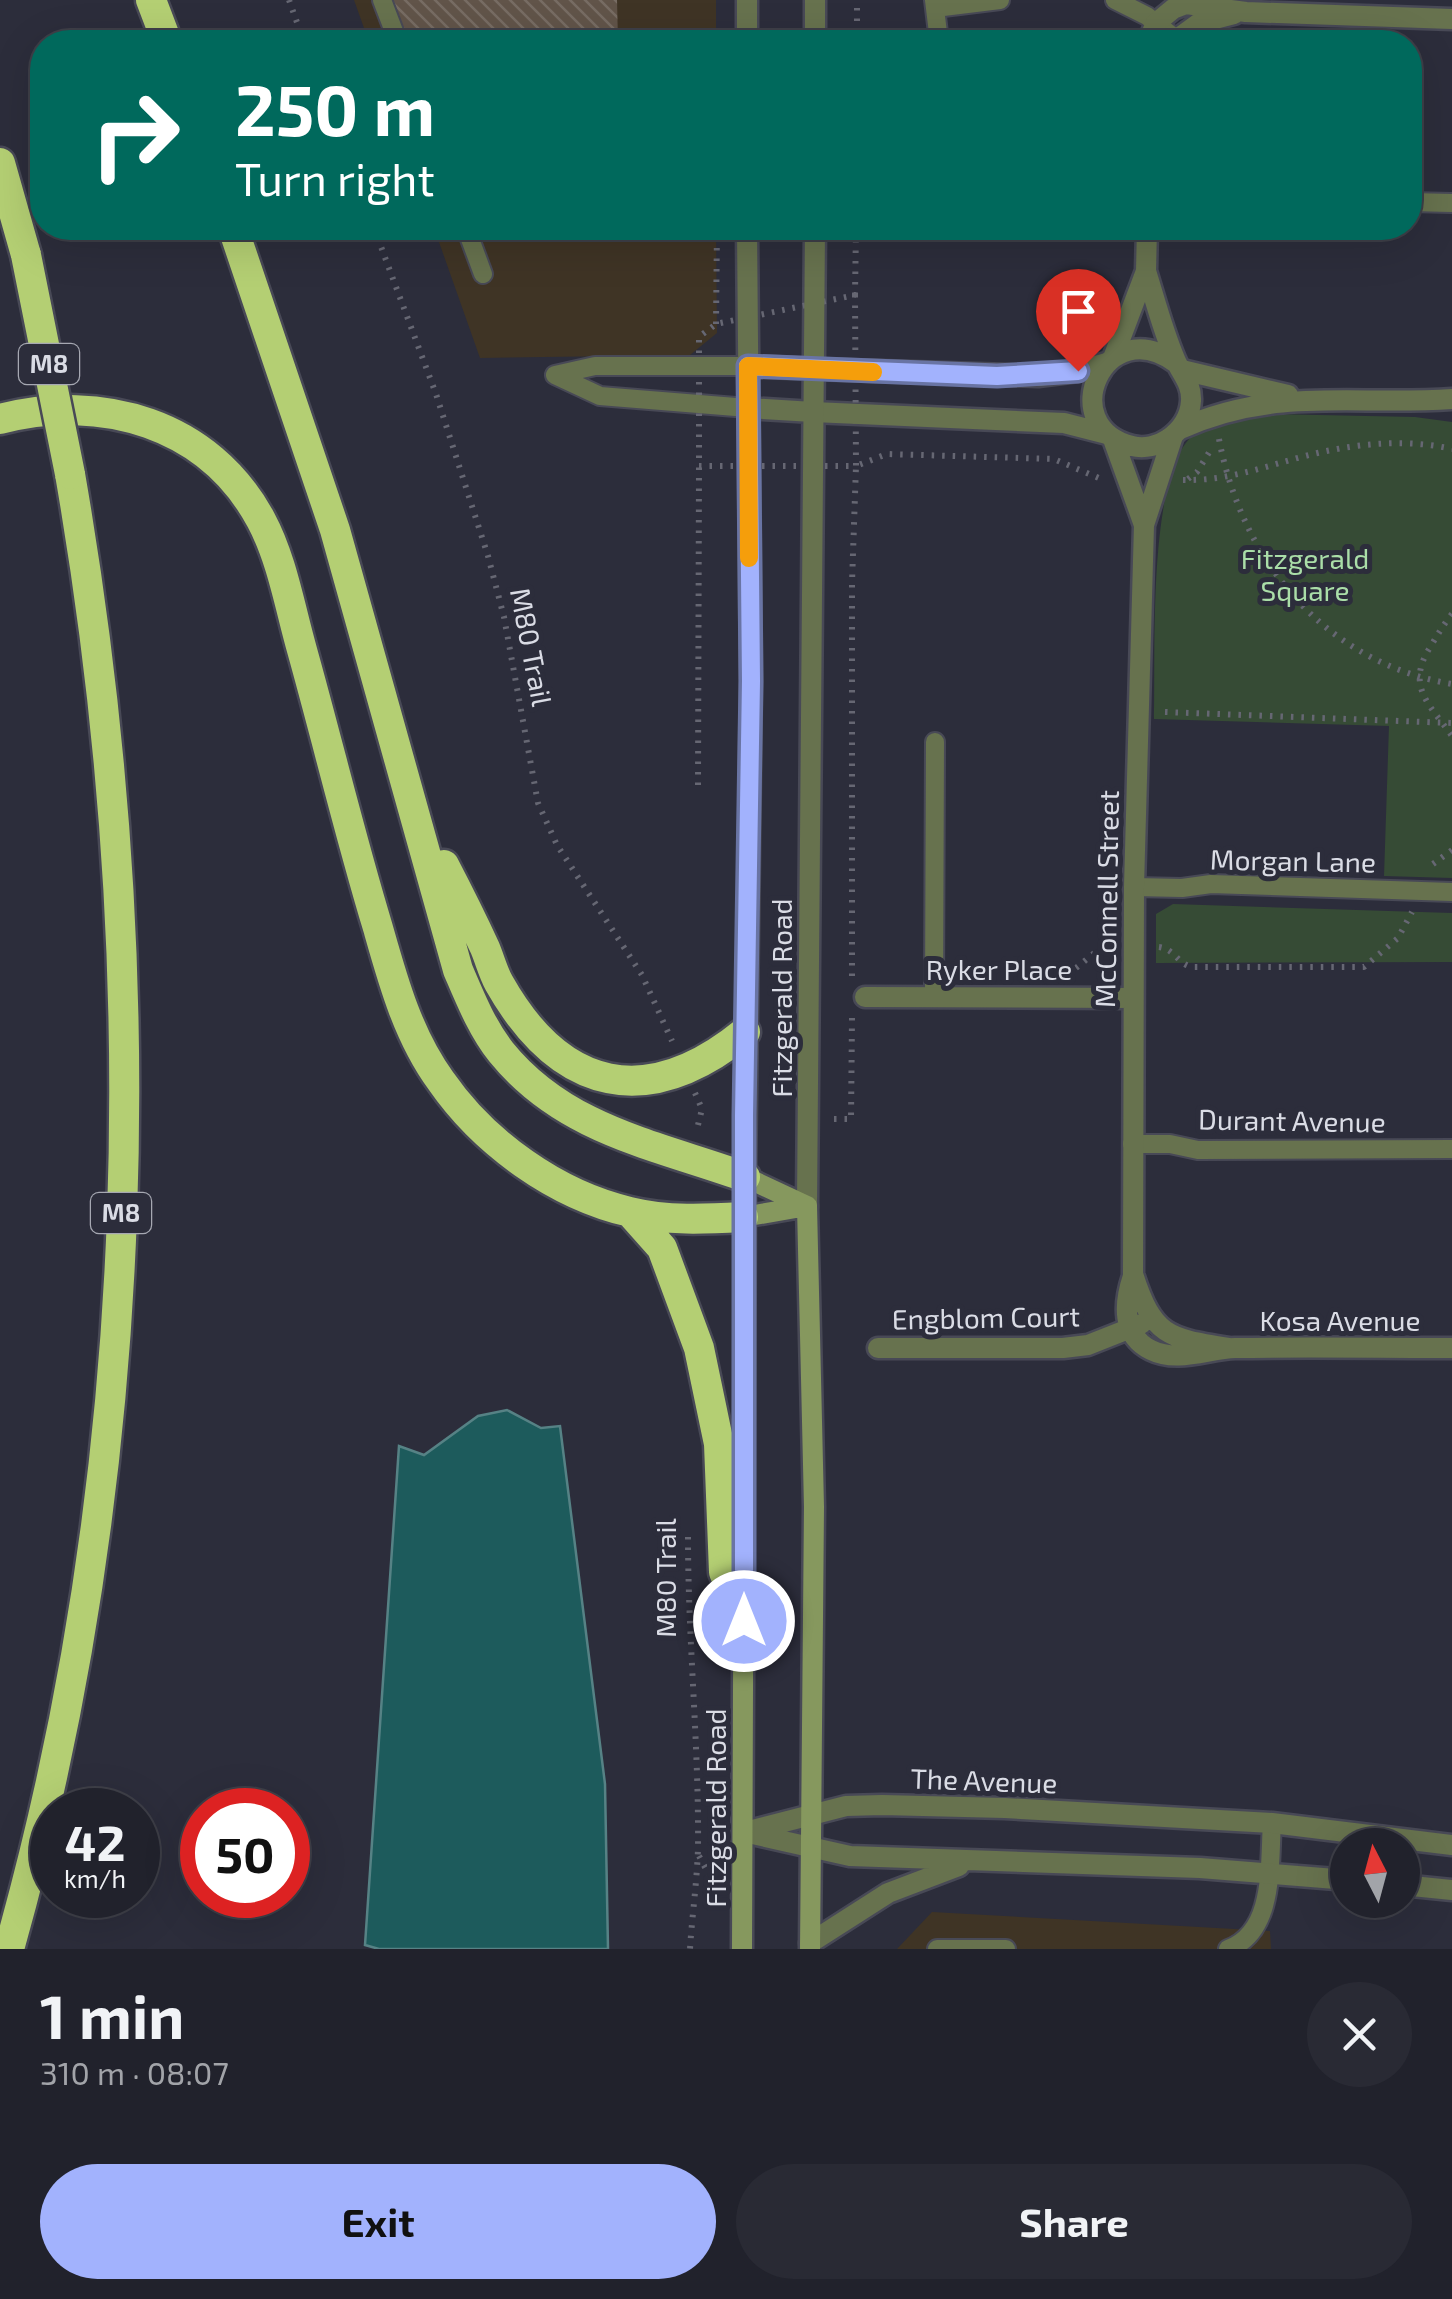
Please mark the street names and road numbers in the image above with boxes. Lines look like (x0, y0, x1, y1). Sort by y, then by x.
road number: M8 (19, 344, 79, 384)
street label: M80 Trail (504, 585, 560, 709)
street label: McConnell Street (1087, 790, 1125, 1008)
street label: Morgan Lane (1210, 842, 1376, 878)
street label: Fitzgerald Road (764, 898, 798, 1098)
street label: Ryker Place (926, 952, 1072, 986)
street label: Durant Avenue (1198, 1101, 1386, 1139)
road number: M8 (91, 1193, 151, 1233)
street label: Engblom Court (892, 1298, 1080, 1336)
street label: Kosa Avenue (1259, 1303, 1421, 1337)
street label: M80 Trail (648, 1518, 682, 1638)
street label: Fitzgerald Road (698, 1708, 732, 1908)
street label: The Avenue (910, 1760, 1058, 1800)

